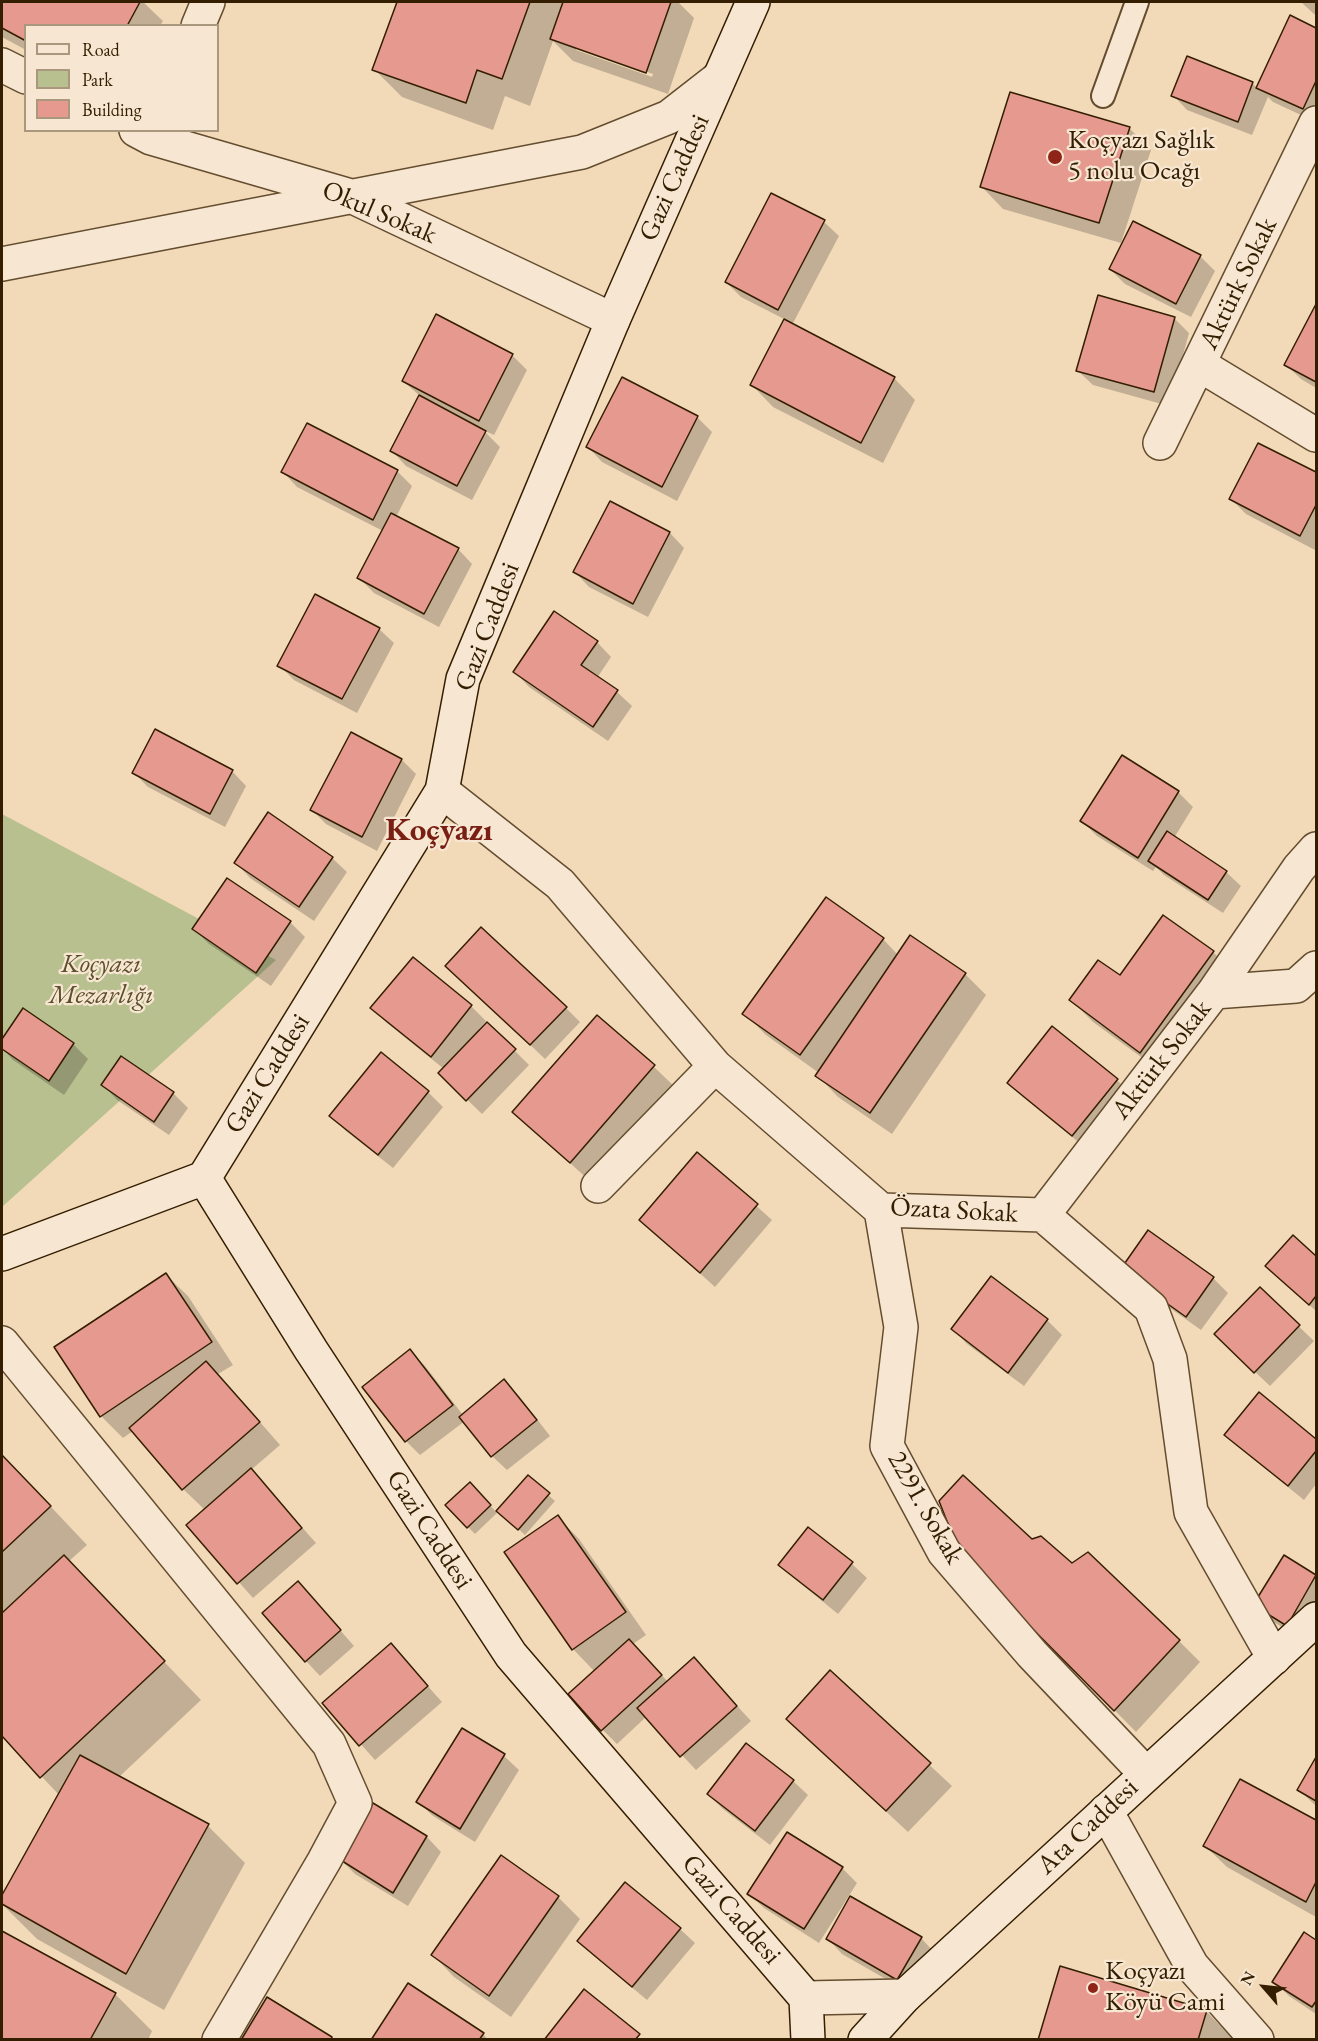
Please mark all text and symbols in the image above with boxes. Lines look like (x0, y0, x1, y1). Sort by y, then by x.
legend (24, 24, 219, 132)
text: Road (82, 38, 120, 61)
text: Park (82, 68, 113, 91)
text: Building (82, 98, 142, 121)
street label: Gazi Caddesi (633, 110, 717, 246)
place label: Koçyazı Sağlık 5 nolu Ocağı (1068, 125, 1215, 188)
marker: Koçyazı Sağlık 5 nolu Ocağı (1046, 148, 1064, 166)
street label: Okul Sokak (317, 174, 441, 252)
street label: Aktürk Sokak (1193, 213, 1285, 355)
street label: Gazi Caddesi (449, 558, 527, 696)
district label: Koçyazı (385, 811, 493, 851)
park label: Koçyazı Mezarlığı (49, 949, 153, 1012)
street label: Aktürk Sokak (1105, 994, 1219, 1126)
street label: Gazi Caddesi (218, 1008, 318, 1140)
street label: Özata Sokak (889, 1191, 1019, 1231)
street label: 2291. Sokak (880, 1446, 970, 1570)
street label: Gazi Caddesi (379, 1464, 479, 1596)
street label: Ata Caddesi (1031, 1772, 1145, 1882)
street label: Gazi Caddesi (674, 1848, 788, 1972)
place label: Koçyazı Köyü Cami (1105, 1956, 1225, 2019)
north arrow (1234, 1957, 1294, 2017)
text: N (1235, 1968, 1260, 1989)
marker: Koçyazı Köyü Cami (1086, 1981, 1100, 1995)

